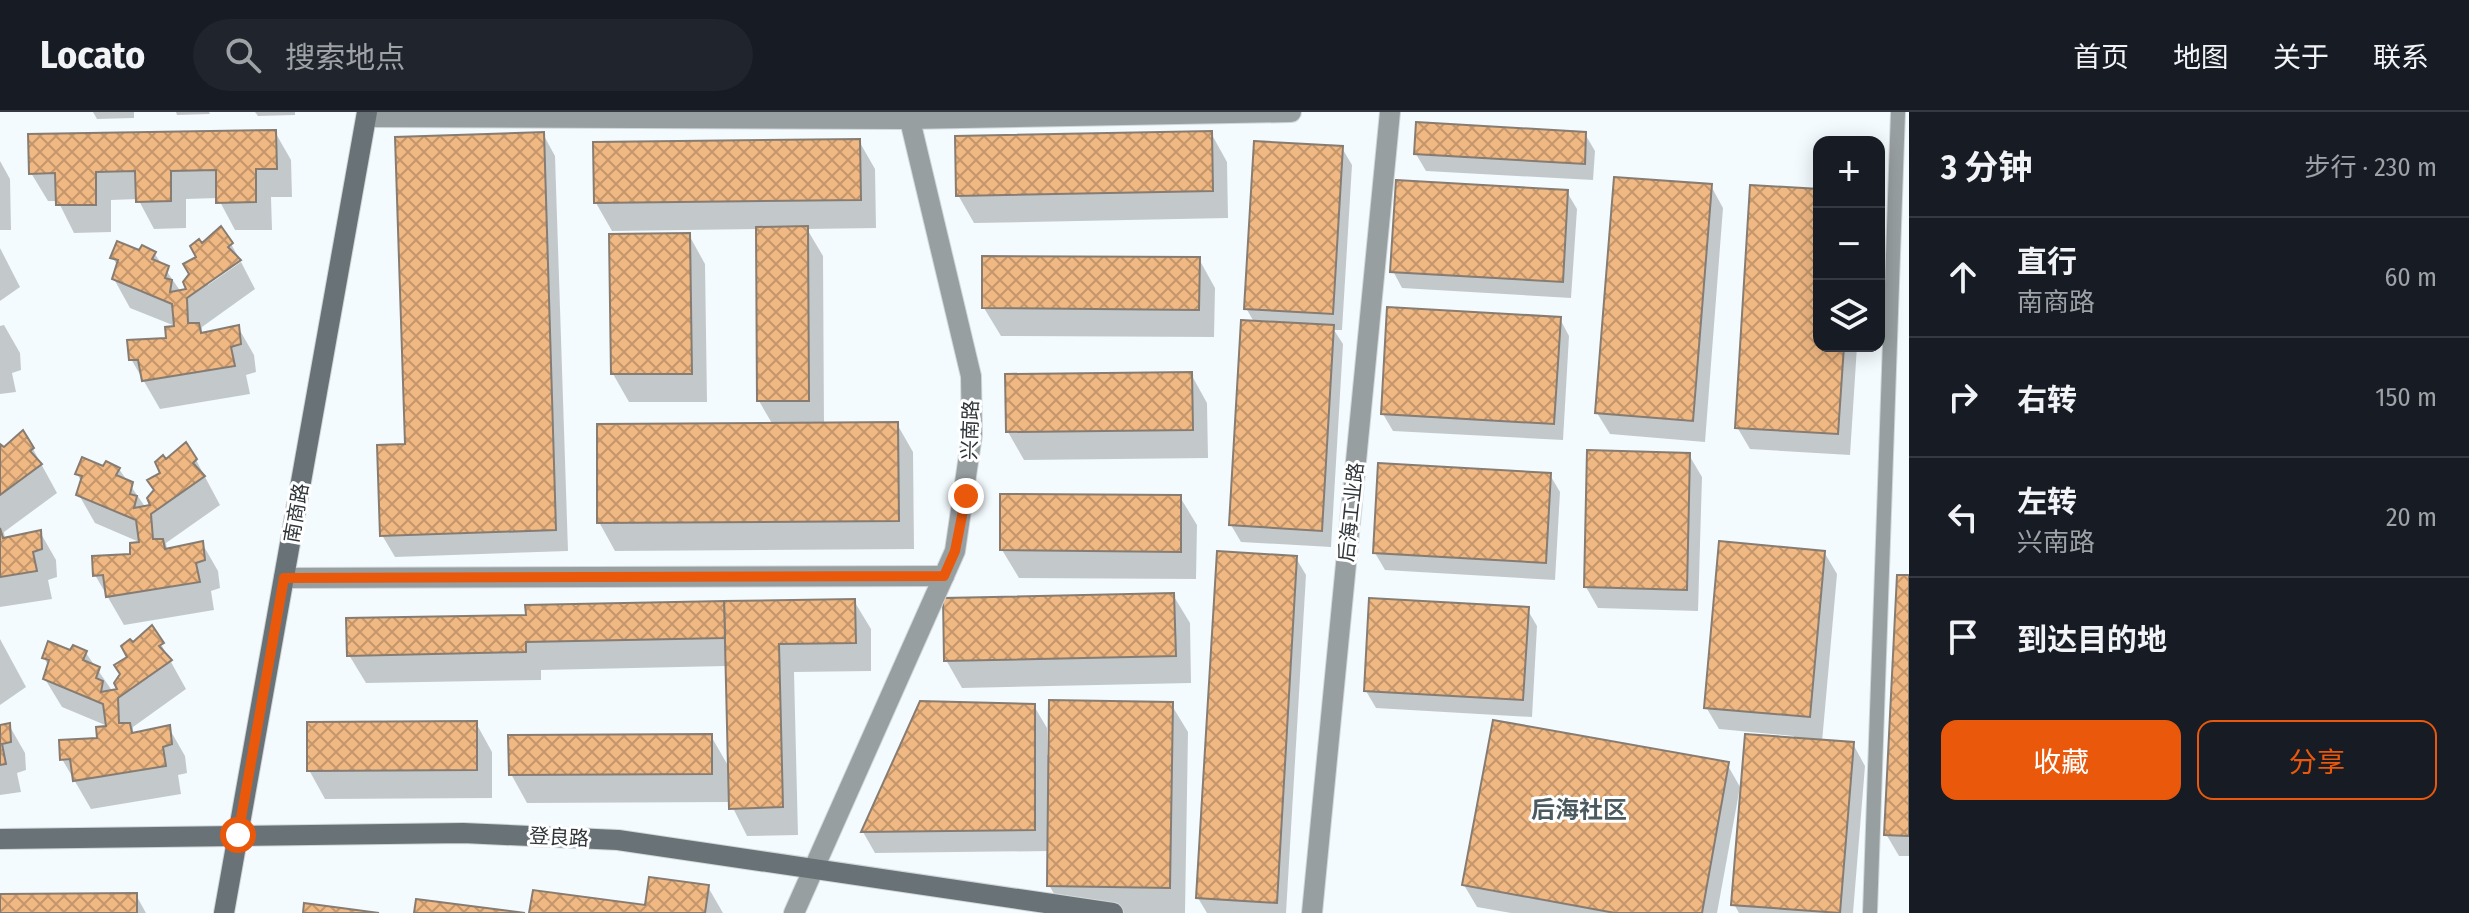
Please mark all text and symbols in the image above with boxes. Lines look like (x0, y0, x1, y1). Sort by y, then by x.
search box (193, 19, 753, 91)
text: Locato (40, 32, 145, 78)
icon: search (221, 33, 265, 77)
text: 搜索地点 (285, 40, 405, 76)
text: 首页 (2073, 41, 2129, 74)
text: 地图 (2173, 41, 2229, 74)
text: 关于 (2273, 41, 2329, 74)
text: 联系 (2373, 41, 2429, 74)
map controls (1813, 136, 1885, 352)
button: + (1813, 136, 1885, 208)
text: 3 分钟 (1941, 147, 2032, 188)
text: 步行 · 230 m (2304, 152, 2437, 183)
button: − (1813, 208, 1885, 280)
text: 直行 (2017, 244, 2077, 280)
icon: ahead (1941, 255, 1985, 299)
text: 60 m (2384, 262, 2437, 293)
button: layers (1813, 280, 1885, 352)
text: 南商路 (2017, 287, 2095, 318)
icon: right (1941, 375, 1985, 419)
text: 右转 (2017, 382, 2077, 418)
text: 150 m (2375, 382, 2437, 413)
street label: 兴南路 (957, 400, 983, 460)
street label: 后海工业路 (1334, 461, 1368, 563)
route end (948, 478, 984, 514)
street label: 南商路 (279, 481, 313, 545)
text: 左转 (2017, 484, 2077, 520)
icon: left (1941, 495, 1985, 539)
text: 20 m (2386, 502, 2437, 533)
text: 兴南路 (2017, 527, 2095, 558)
icon: arrive (1941, 615, 1985, 659)
text: 到达目的地 (2017, 622, 2167, 658)
button: 收藏 (1941, 720, 2181, 800)
button: 分享 (2197, 720, 2437, 800)
district label: 后海社区 (1531, 796, 1627, 824)
route start (220, 817, 256, 853)
street label: 登良路 (528, 823, 590, 851)

